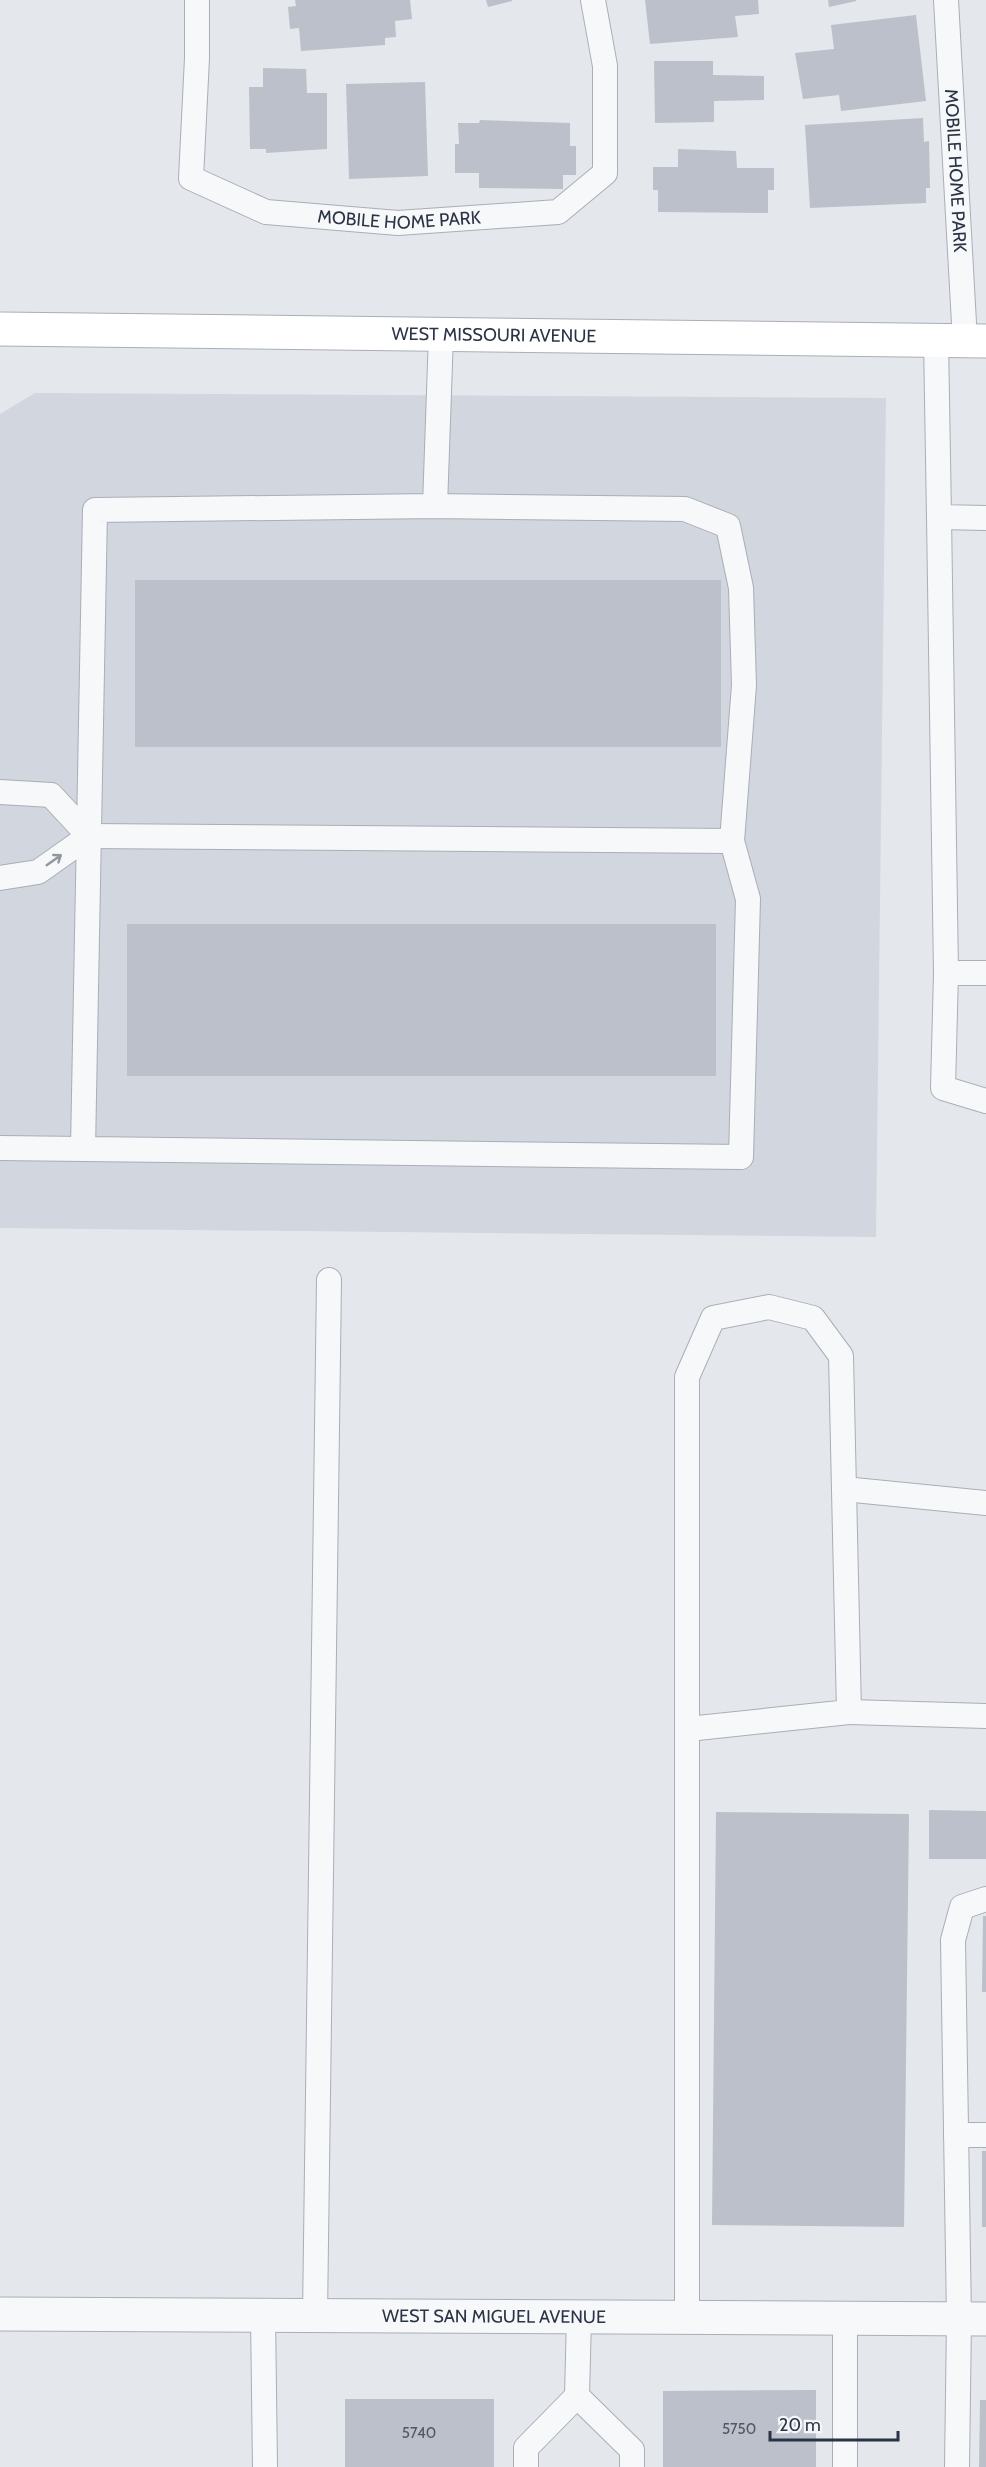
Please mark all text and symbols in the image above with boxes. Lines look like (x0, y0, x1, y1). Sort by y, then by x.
street label: MOBILE HOME PARK (940, 88, 971, 254)
street label: MOBILE HOME PARK (317, 205, 482, 234)
street label: WEST MISSOURI AVENUE (391, 323, 596, 347)
one-way arrow (46, 854, 62, 866)
street label: WEST SAN MIGUEL AVENUE (382, 2305, 606, 2328)
scale bar (770, 2404, 898, 2442)
text: 20 m (779, 2414, 821, 2436)
house number: 5750 (722, 2420, 756, 2438)
house number: 5740 (402, 2424, 436, 2442)

